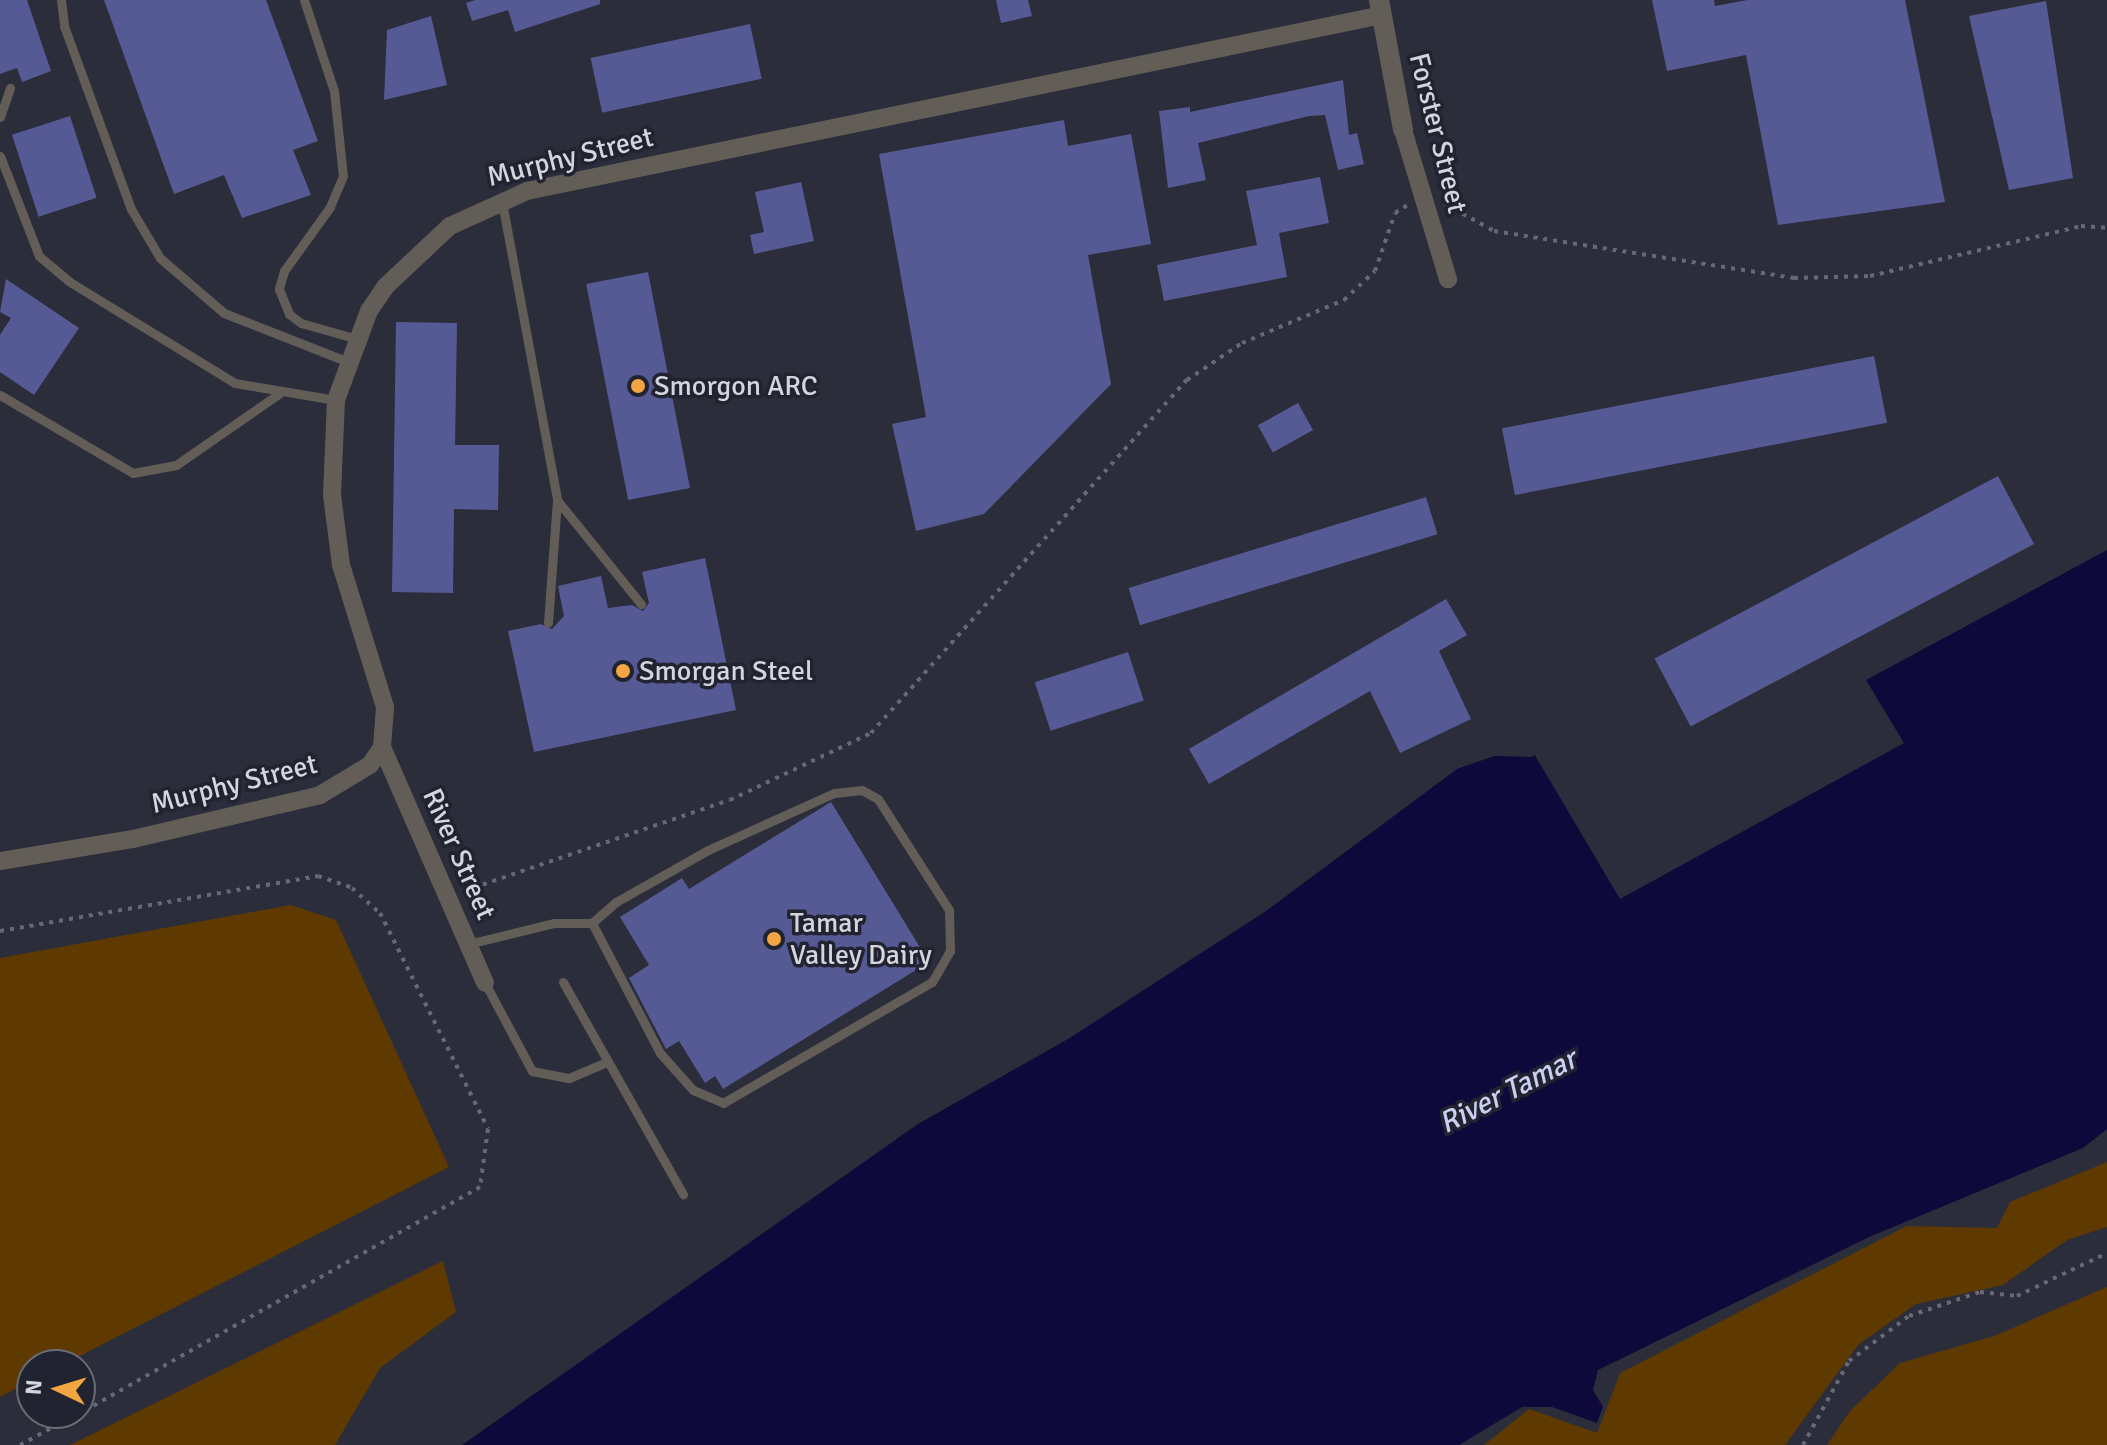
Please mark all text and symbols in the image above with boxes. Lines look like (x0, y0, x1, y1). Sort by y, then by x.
street label: Forster Street (1402, 49, 1474, 217)
street label: Murphy Street (483, 120, 657, 194)
place label: Smorgon ARC (654, 369, 818, 403)
marker: Smorgon ARC (629, 377, 647, 395)
place label: Smorgan Steel (639, 654, 813, 688)
marker: Smorgan Steel (614, 662, 632, 680)
street label: Murphy Street (147, 747, 321, 821)
street label: River Street (415, 783, 503, 925)
place label: Tamar Valley Dairy (790, 906, 932, 972)
marker: Tamar Valley Dairy (765, 930, 783, 948)
water label: River Tamar (1433, 1042, 1583, 1142)
north arrow (16, 1349, 96, 1429)
text: N (20, 1379, 48, 1396)

